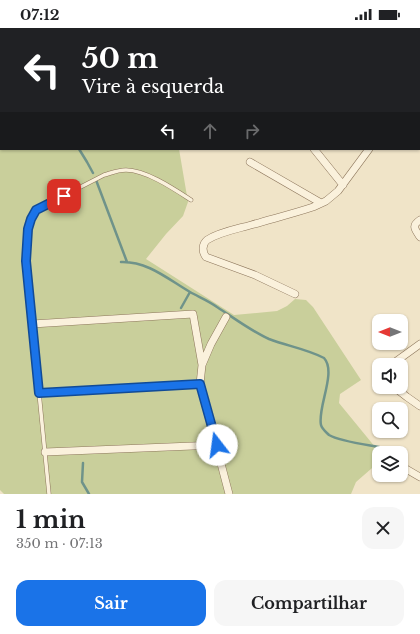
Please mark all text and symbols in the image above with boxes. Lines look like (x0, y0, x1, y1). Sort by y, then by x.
text: 07:12 (20, 5, 60, 24)
text: 50 m (82, 41, 158, 76)
icon: left (16, 44, 68, 96)
text: Vire à esquerda (82, 76, 224, 98)
icon: left (157, 120, 179, 142)
icon: ahead (199, 120, 221, 142)
icon: right (241, 120, 263, 142)
pin (47, 179, 81, 213)
icon: arrive (53, 185, 75, 207)
north arrow (372, 314, 408, 350)
map controls (372, 314, 408, 482)
button: sound (372, 358, 408, 394)
button: search (372, 402, 408, 438)
position arrow (196, 424, 238, 466)
button: layers (372, 446, 408, 482)
text: 1 min (16, 505, 86, 534)
button: close (362, 507, 404, 549)
text: 350 m · 07:13 (16, 535, 103, 552)
button: Sair (16, 580, 206, 626)
button: Compartilhar (214, 580, 404, 626)

